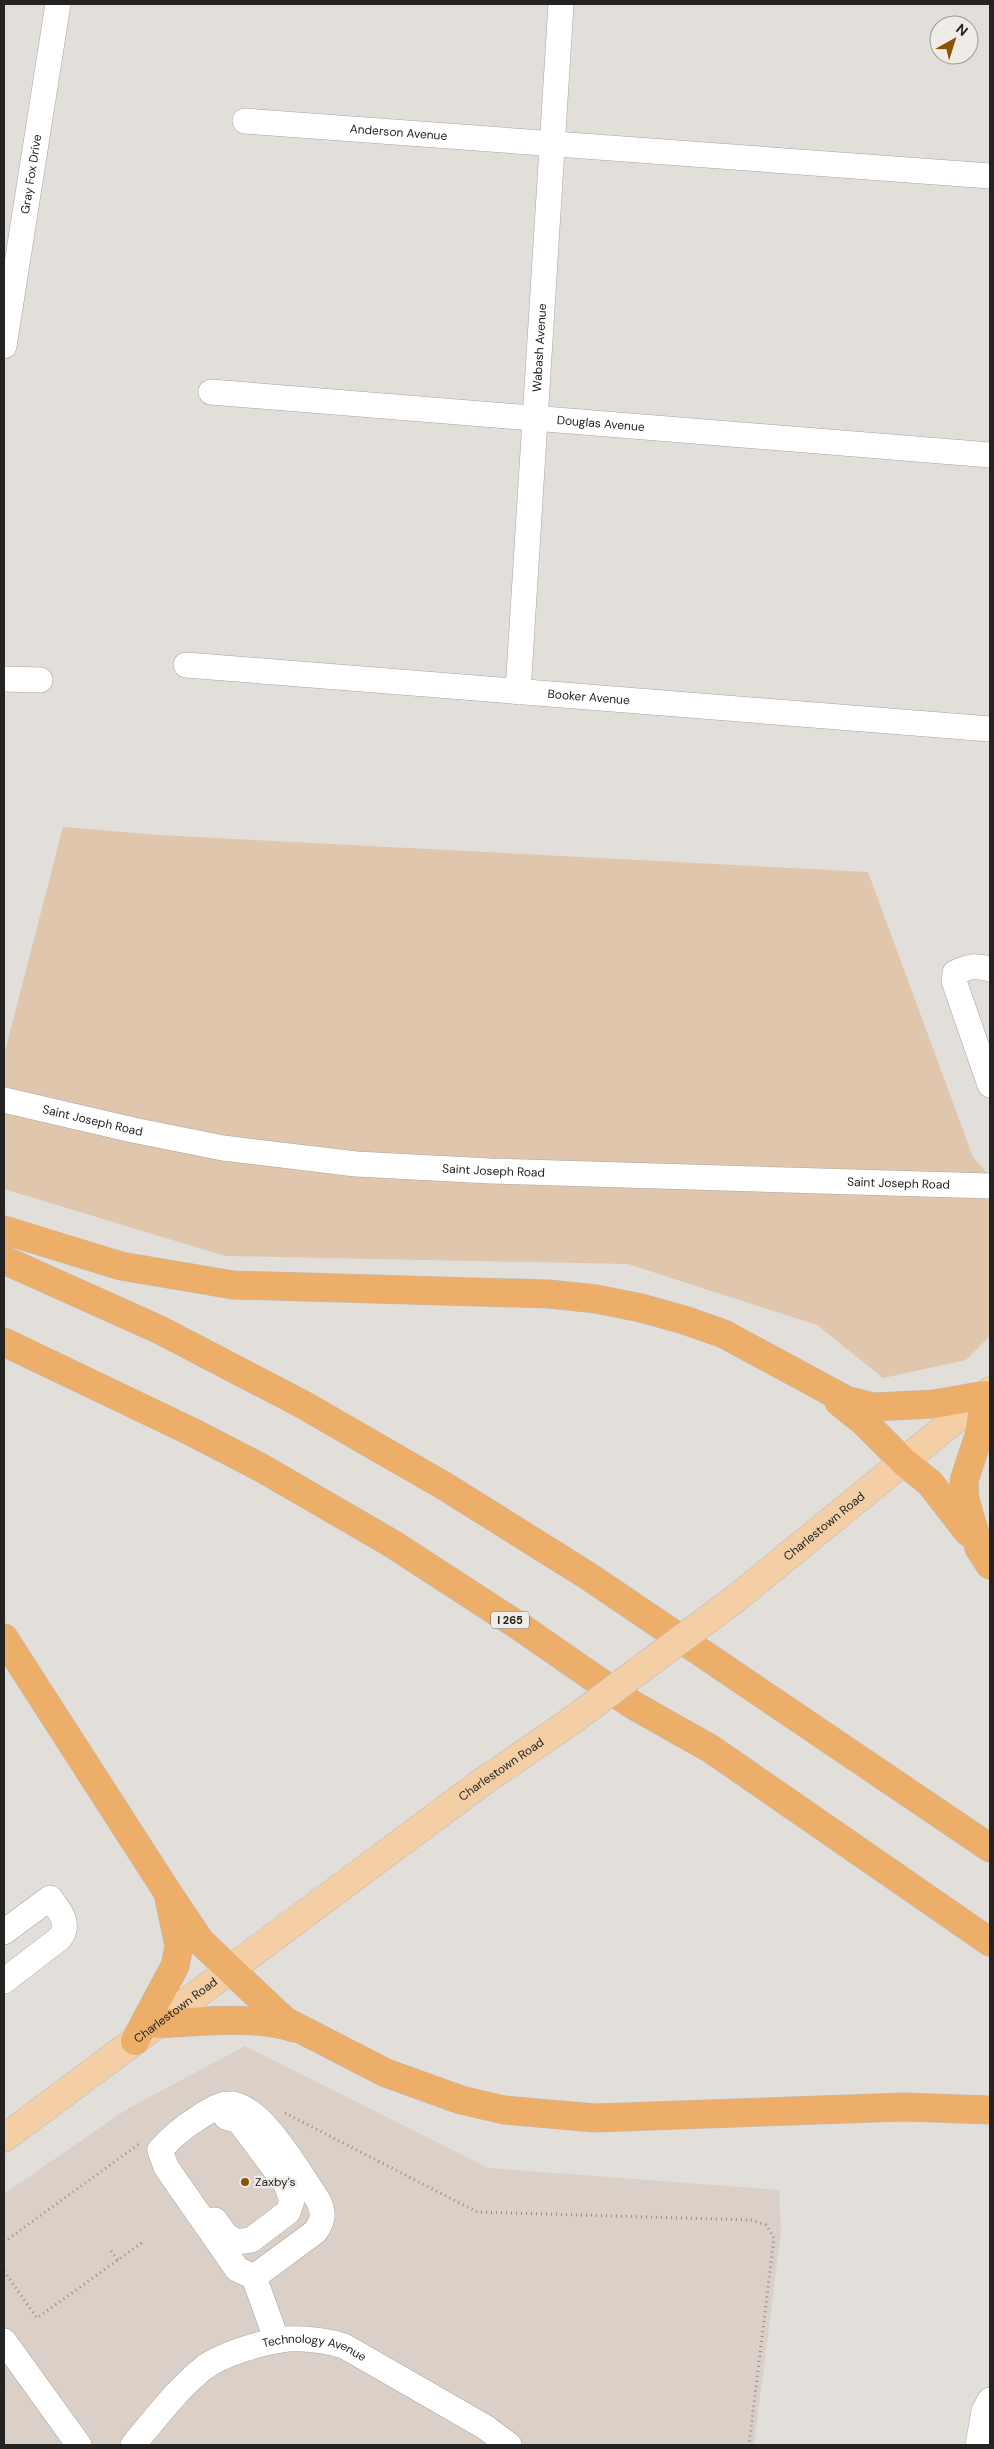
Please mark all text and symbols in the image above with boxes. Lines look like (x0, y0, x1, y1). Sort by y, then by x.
north arrow (929, 15, 979, 65)
text: N (953, 20, 972, 40)
street label: Anderson Avenue (349, 121, 448, 144)
street label: Gray Fox Drive (17, 133, 45, 215)
street label: Wabash Avenue (529, 303, 550, 392)
street label: Douglas Avenue (556, 412, 646, 435)
street label: Booker Avenue (547, 686, 631, 708)
street label: Saint Joseph Road (41, 1101, 144, 1140)
street label: Saint Joseph Road (442, 1161, 545, 1181)
street label: Saint Joseph Road (847, 1174, 950, 1193)
street label: Charlestown Road (780, 1488, 868, 1564)
road number: I 265 (491, 1612, 529, 1628)
street label: Charlestown Road (455, 1734, 547, 1805)
street label: Charlestown Road (131, 1974, 221, 2047)
place label: Zaxby's (255, 2174, 296, 2190)
marker: Zaxby's (239, 2176, 251, 2188)
street label: Technology Avenue (260, 2331, 369, 2365)

